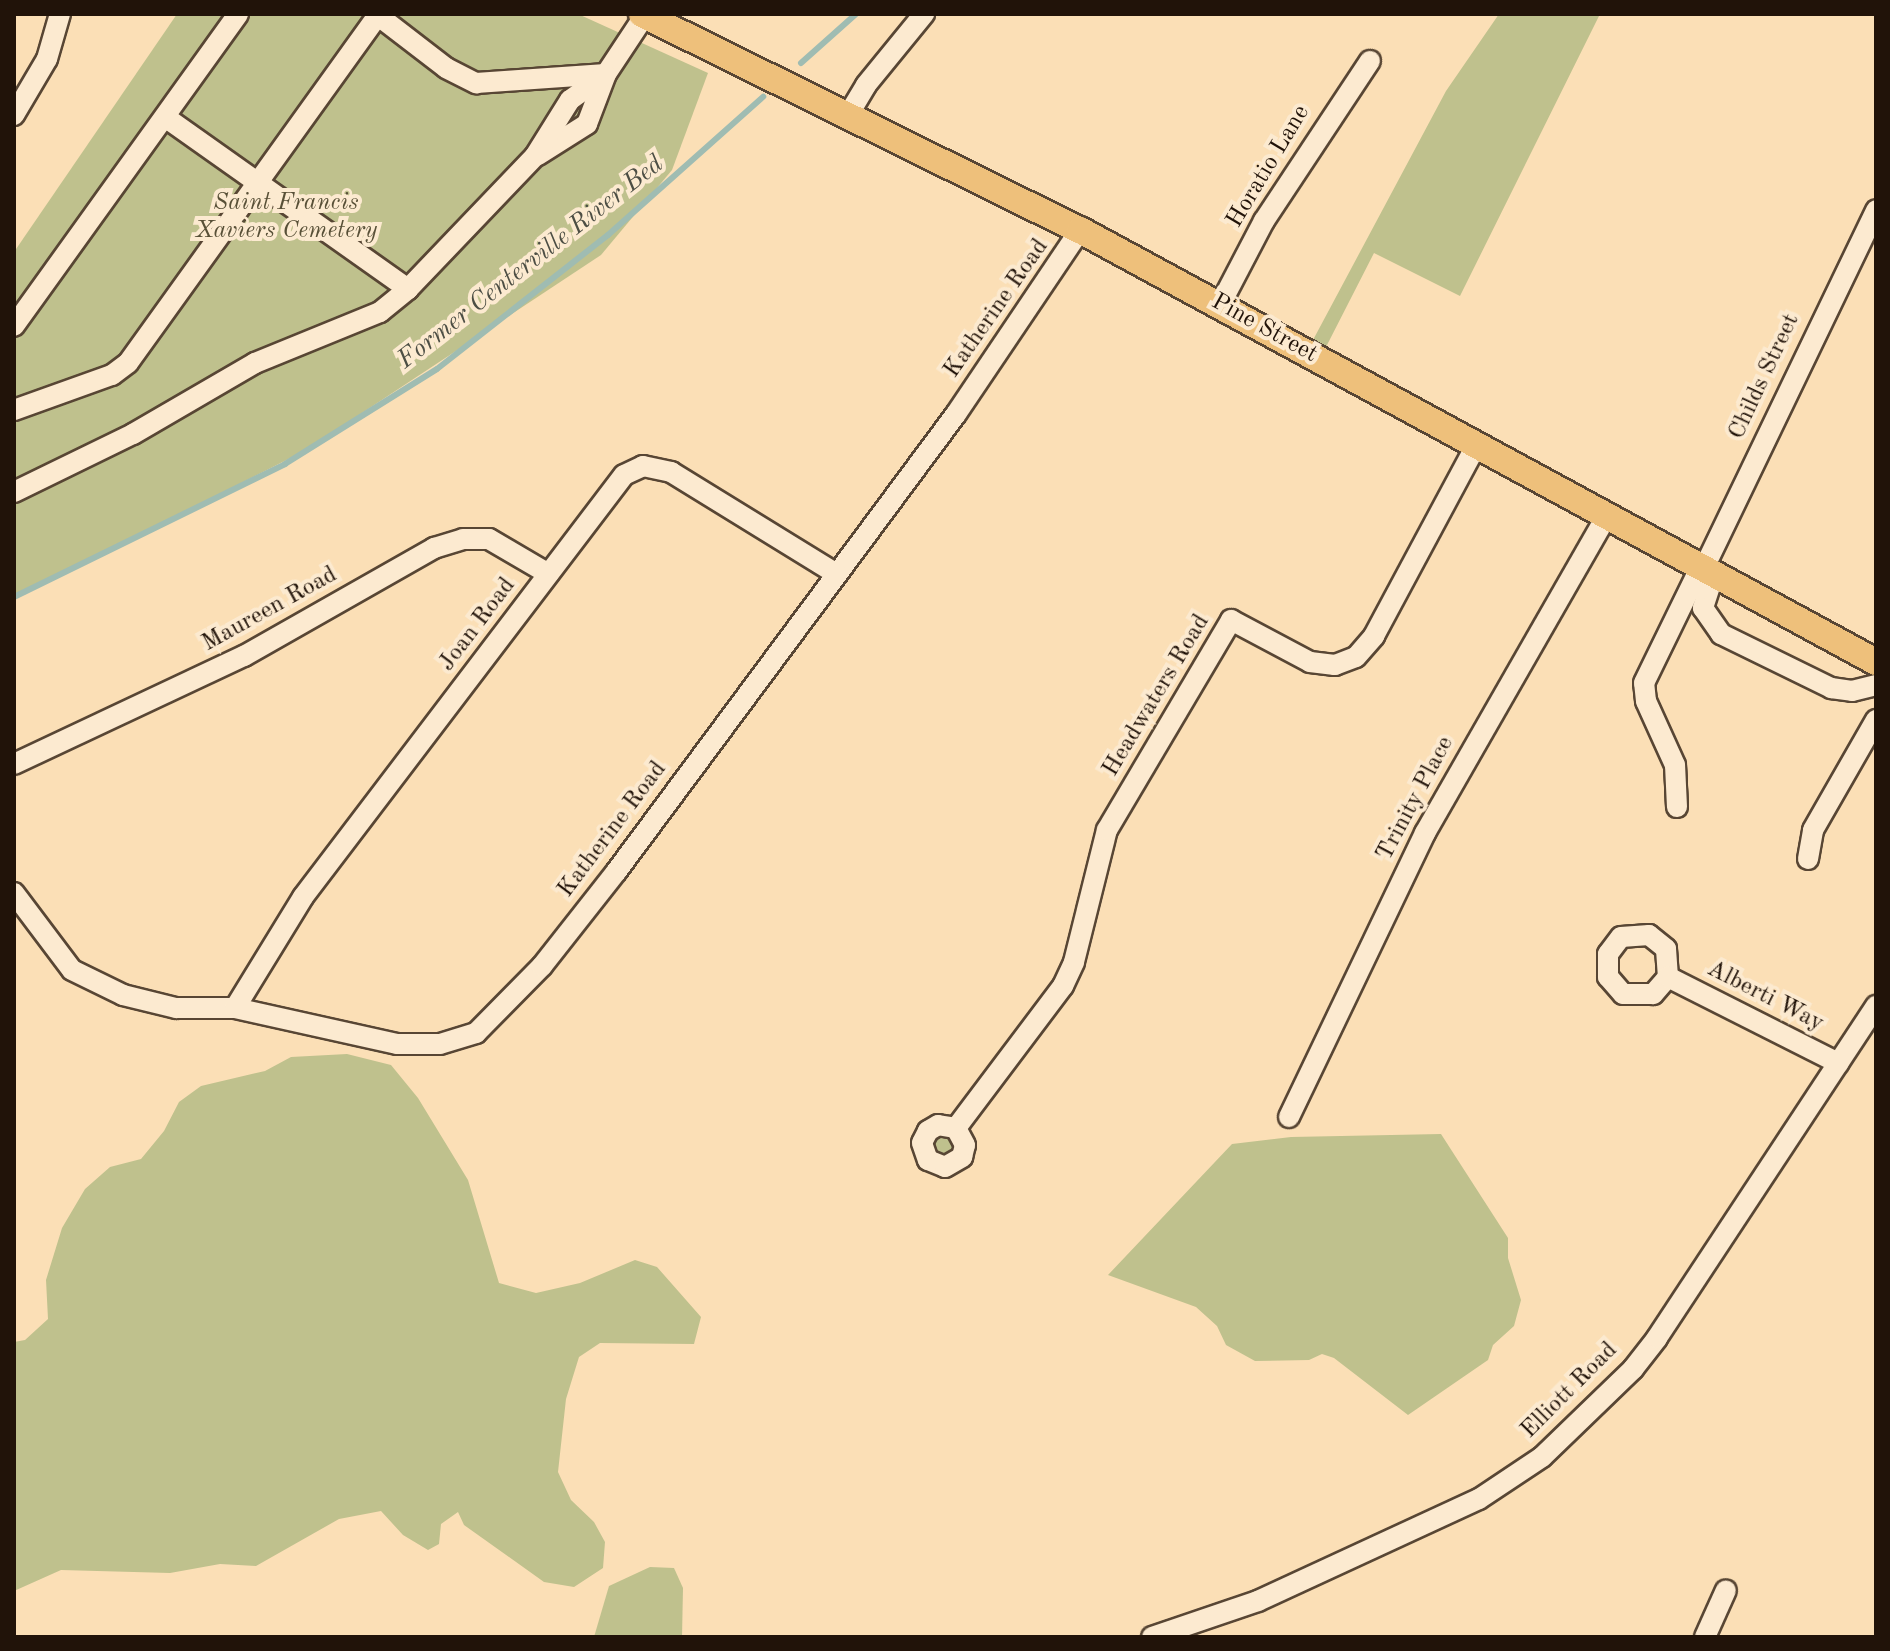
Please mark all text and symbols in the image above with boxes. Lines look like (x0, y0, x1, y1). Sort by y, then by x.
street label: Horatio Lane (1221, 100, 1317, 234)
water label: Former Centerville River Bed (392, 149, 670, 377)
park label: Saint Francis Xaviers Cemetery (195, 190, 377, 246)
street label: Katherine Road (938, 234, 1056, 384)
street label: Pine Street (1206, 288, 1322, 370)
street label: Childs Street (1723, 310, 1807, 444)
street label: Maureen Road (197, 561, 343, 659)
street label: Joan Road (433, 572, 523, 678)
street label: Headwaters Road (1097, 610, 1217, 782)
street label: Trinity Place (1371, 732, 1461, 866)
street label: Katherine Road (552, 756, 674, 904)
street label: Alberti Way (1702, 955, 1828, 1039)
street label: Elliott Road (1516, 1337, 1624, 1445)

